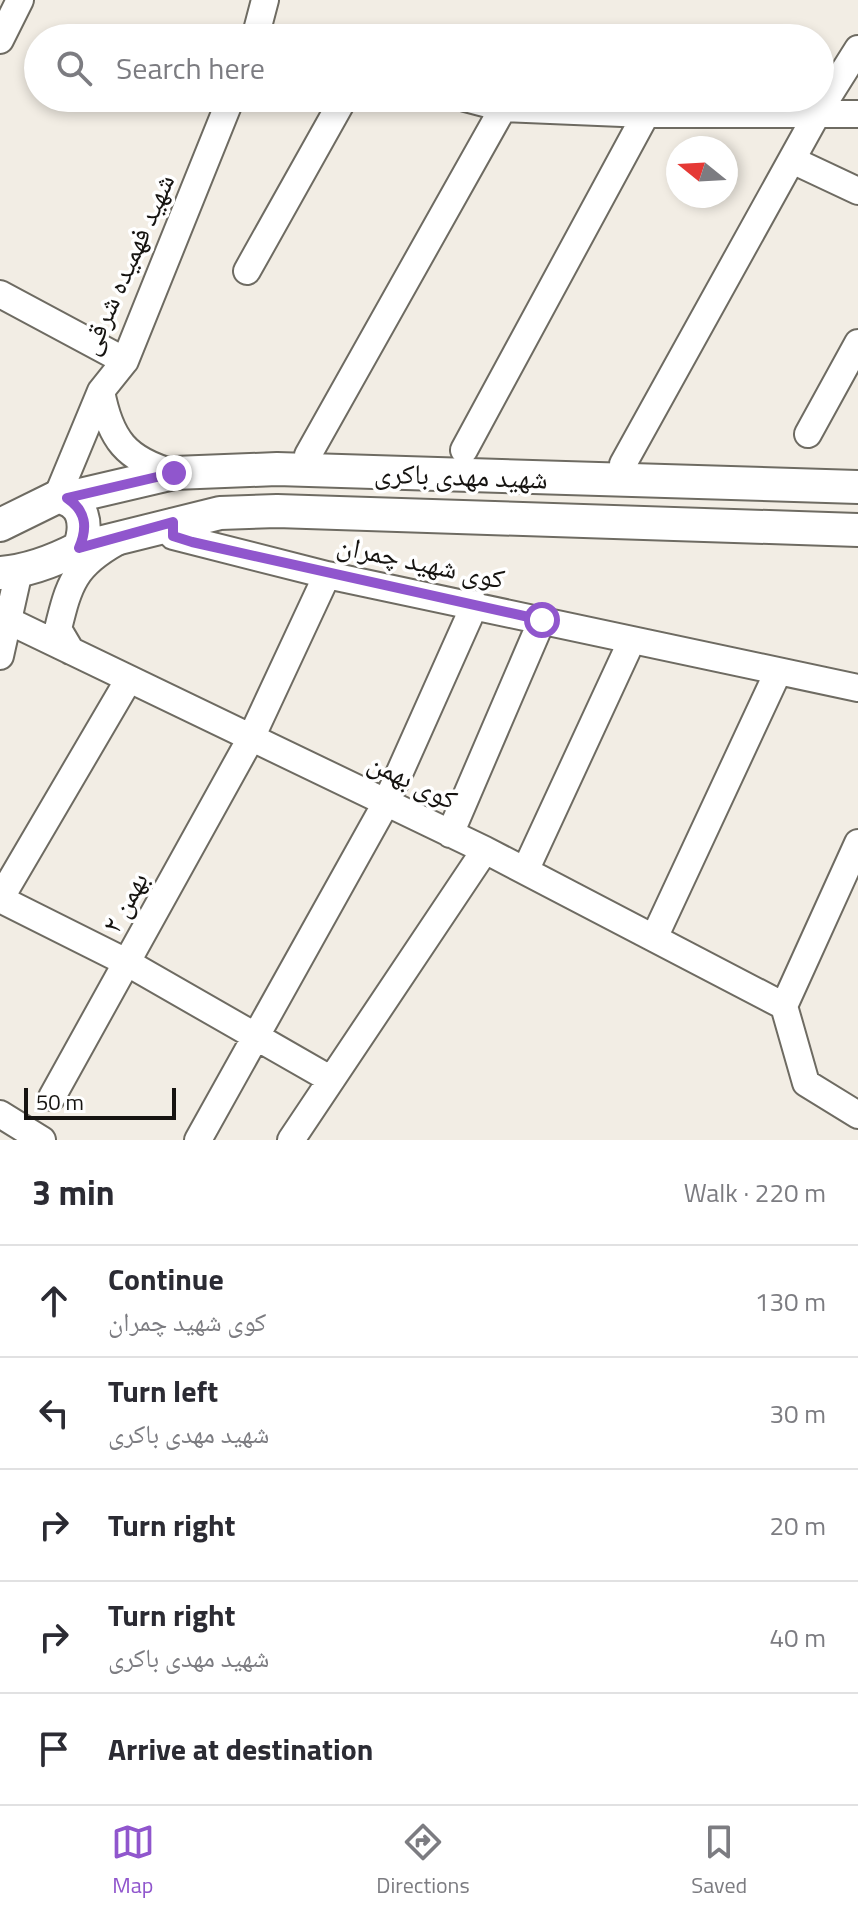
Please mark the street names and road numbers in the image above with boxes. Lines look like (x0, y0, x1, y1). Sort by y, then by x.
street label: شهید فهمیده شرقی (67, 167, 185, 361)
street label: شهید مهدی باکری (373, 450, 549, 500)
street label: کوی شهید چمران (333, 522, 509, 600)
street label: کوی بهمن (361, 740, 465, 820)
street label: بهمن ۲ (89, 863, 159, 941)

